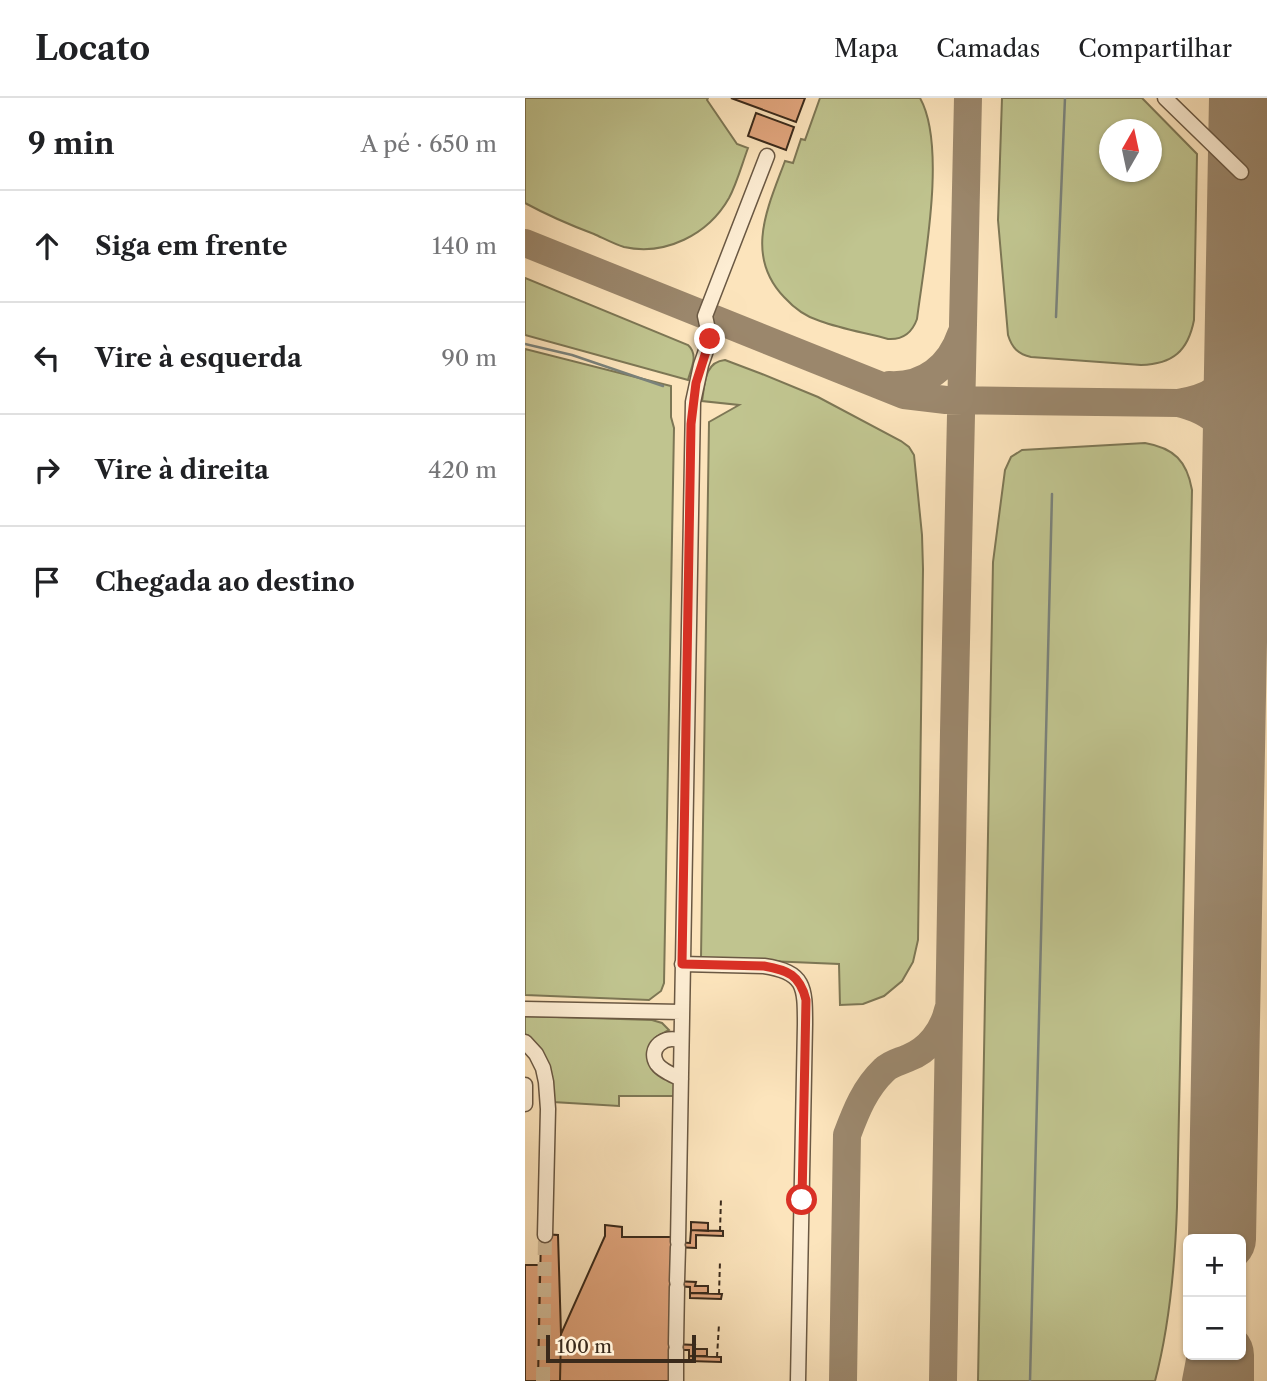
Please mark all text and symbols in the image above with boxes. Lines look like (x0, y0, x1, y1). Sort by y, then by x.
text: Locato (35, 28, 150, 69)
text: Mapa (834, 34, 898, 63)
text: Camadas (936, 34, 1040, 63)
text: Compartilhar (1078, 34, 1232, 63)
north arrow (1099, 119, 1162, 182)
text: 9 min (28, 125, 115, 162)
text: A pé · 650 m (361, 130, 497, 158)
icon: ahead (28, 227, 66, 265)
text: Siga em frente (95, 230, 288, 262)
text: 140 m (432, 232, 497, 260)
route end (694, 323, 725, 354)
icon: left (28, 339, 66, 377)
text: Vire à esquerda (95, 342, 302, 374)
text: 90 m (441, 344, 497, 372)
icon: right (28, 451, 66, 489)
text: Vire à direita (95, 454, 269, 486)
text: 420 m (428, 456, 497, 484)
icon: arrive (28, 563, 66, 601)
text: Chegada ao destino (95, 566, 355, 598)
route start (786, 1184, 817, 1215)
map controls (1183, 1234, 1246, 1360)
button: + (1183, 1234, 1246, 1297)
button: − (1183, 1297, 1246, 1360)
scale bar (546, 1332, 697, 1364)
text: 100 m (557, 1335, 612, 1358)

